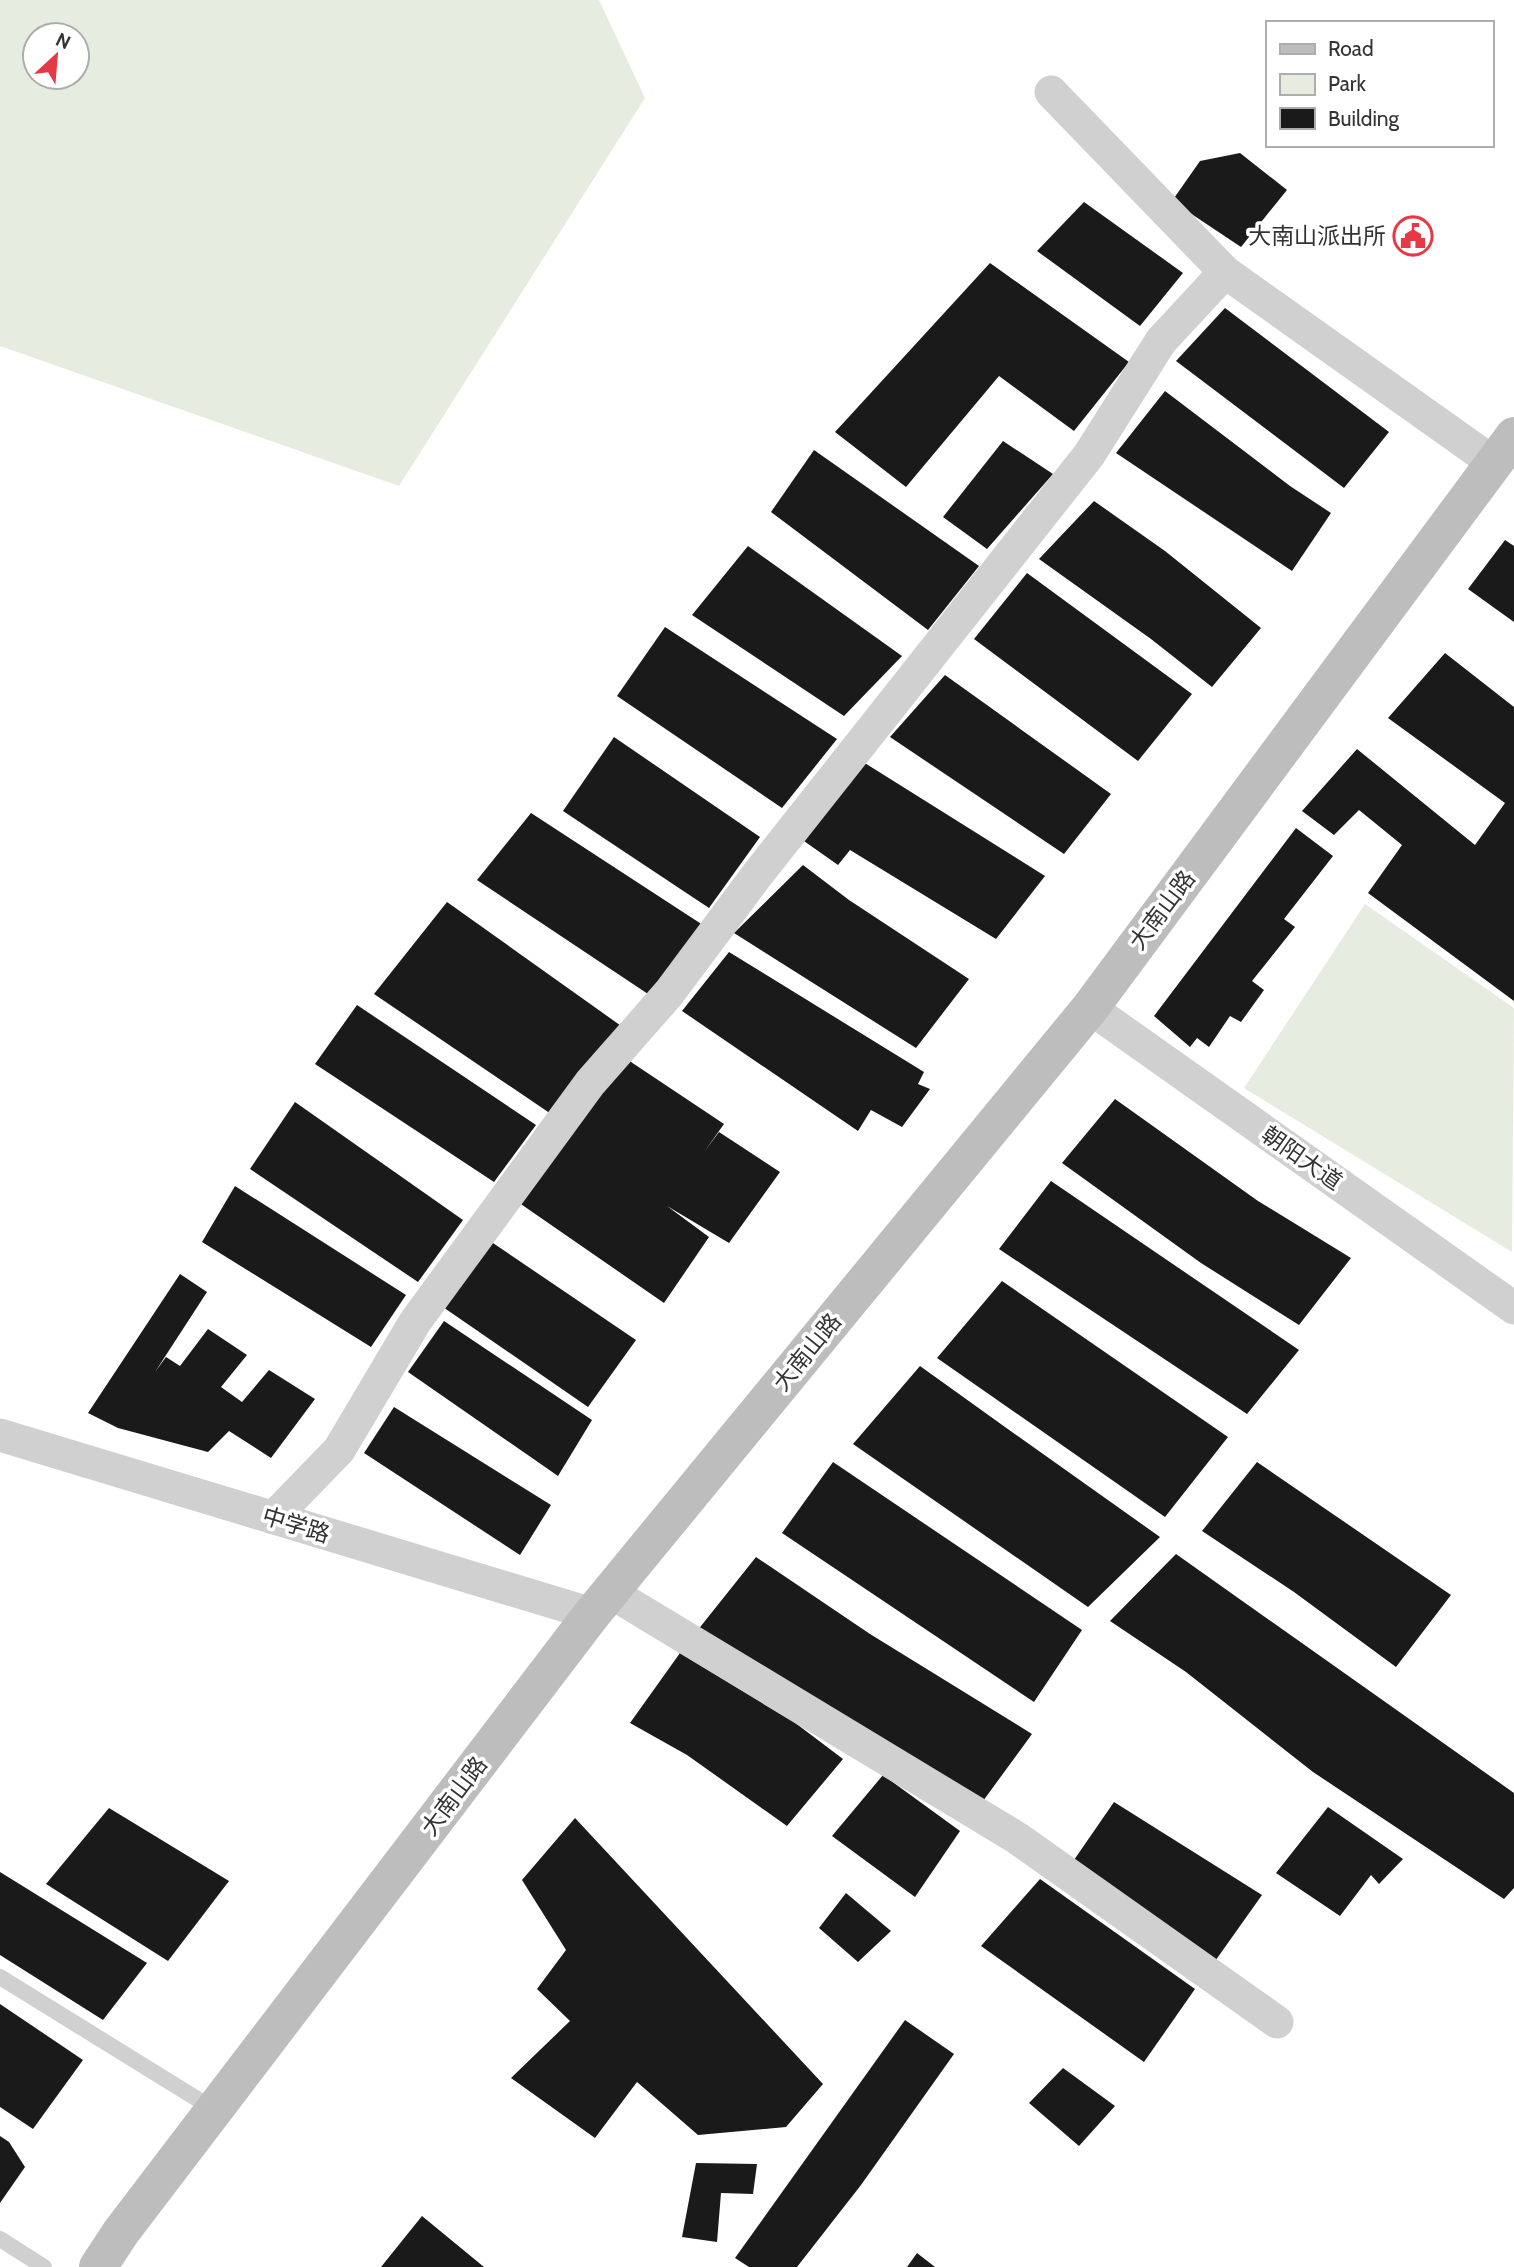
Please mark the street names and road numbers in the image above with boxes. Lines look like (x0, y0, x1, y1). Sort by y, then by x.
street label: 大南山路 (1123, 865, 1201, 955)
street label: 朝阳大道 (1256, 1120, 1348, 1196)
street label: 大南山路 (767, 1307, 847, 1397)
street label: 中学路 (259, 1502, 333, 1548)
street label: 大南山路 (415, 1751, 493, 1841)

